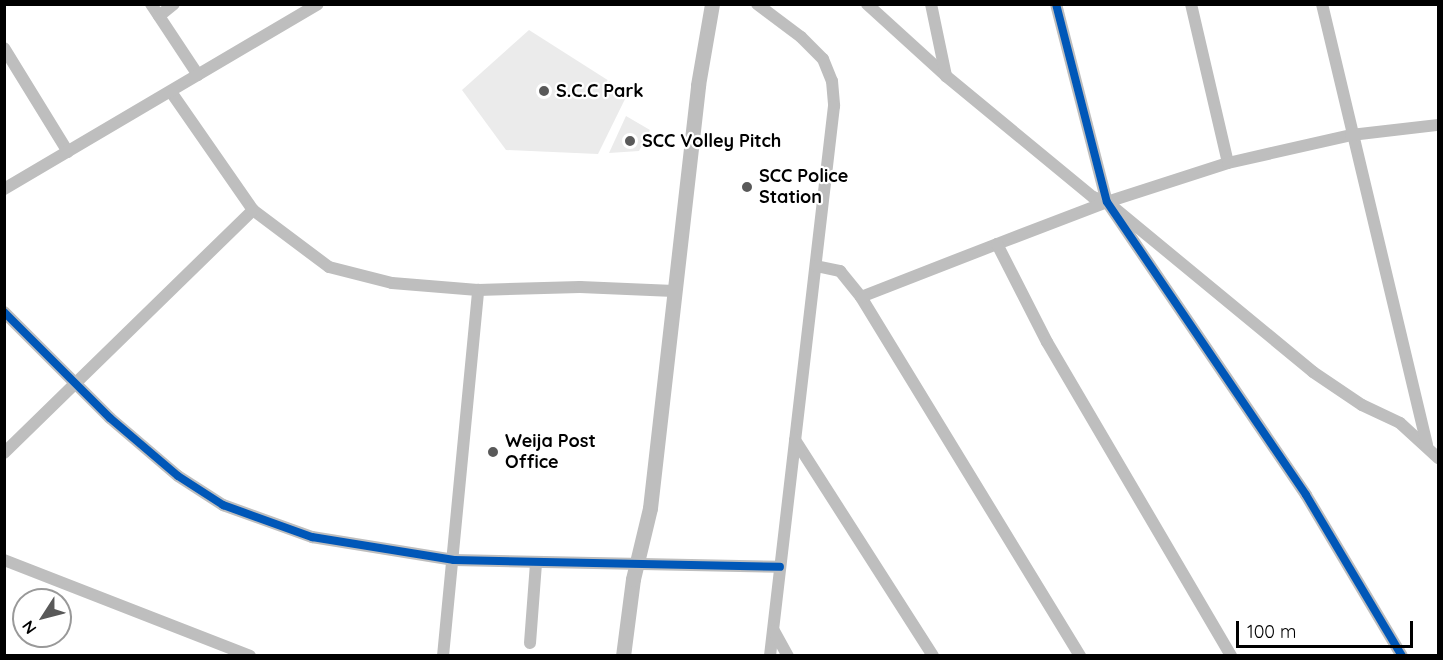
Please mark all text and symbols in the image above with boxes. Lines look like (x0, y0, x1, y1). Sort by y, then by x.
place label: S.C.C Park (556, 80, 643, 102)
marker: S.C.C Park (537, 84, 551, 98)
place label: SCC Volley Pitch (642, 130, 781, 152)
marker: SCC Volley Pitch (623, 134, 637, 148)
place label: SCC Police Station (759, 166, 848, 208)
marker: SCC Police Station (740, 180, 754, 194)
place label: Weija Post Office (505, 431, 596, 474)
marker: Weija Post Office (486, 445, 500, 459)
north arrow (12, 588, 72, 648)
scale bar (1239, 609, 1416, 647)
text: N (18, 617, 41, 638)
text: 100 m (1247, 620, 1296, 643)

